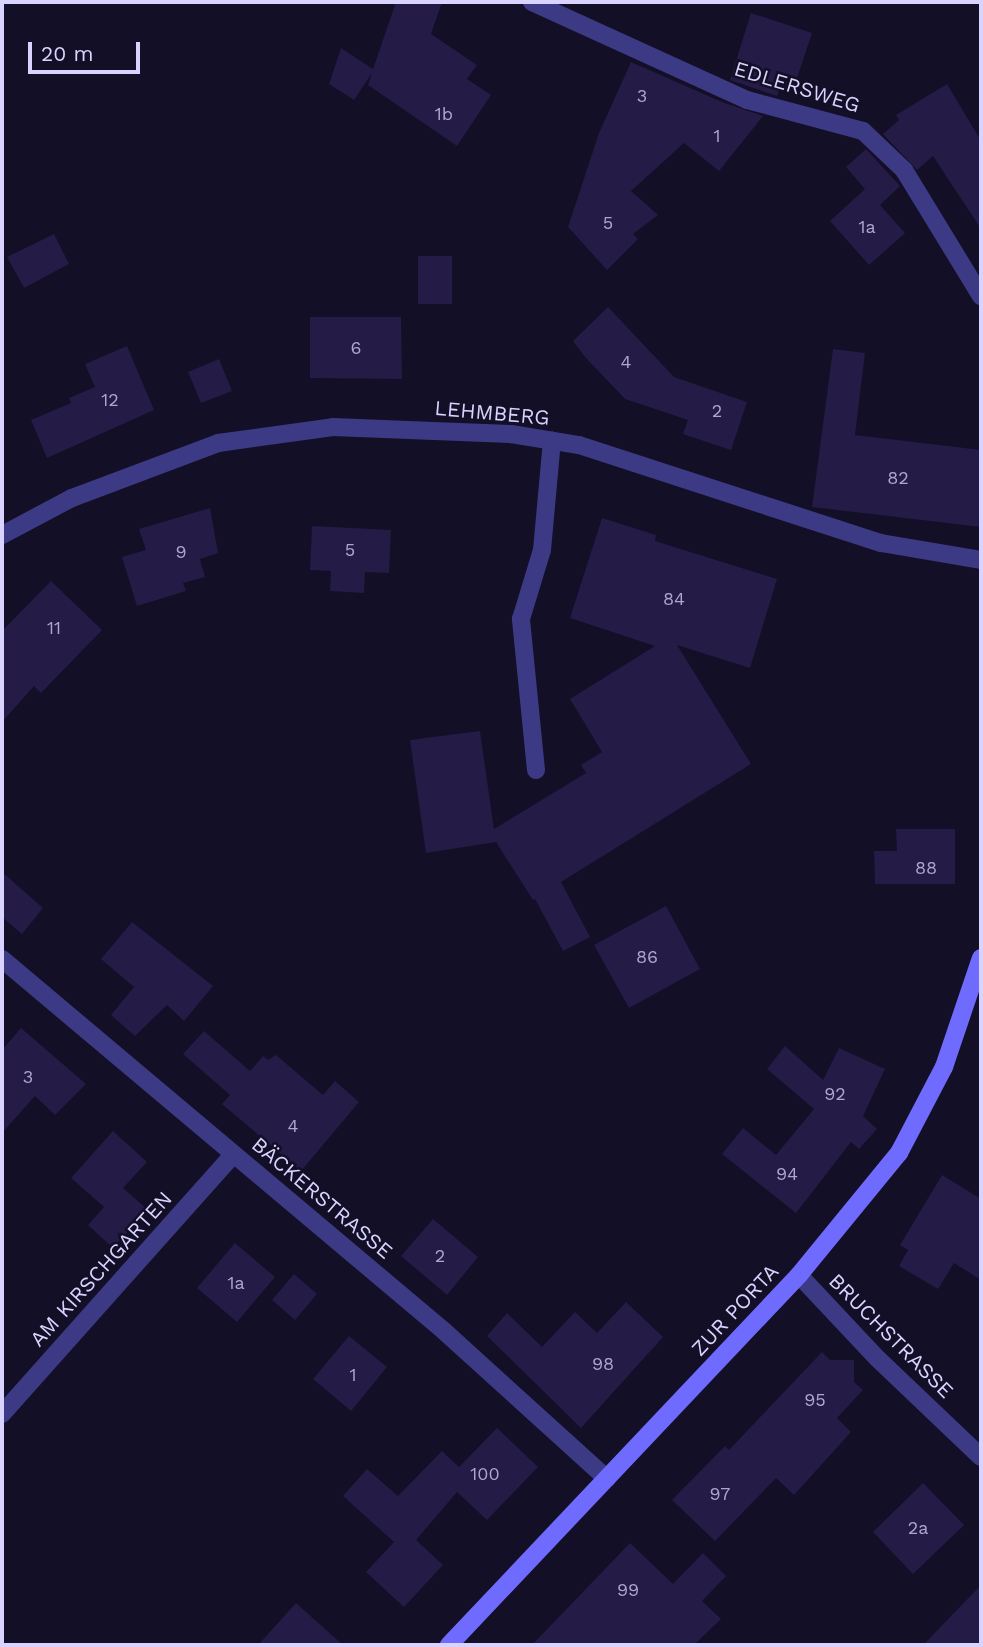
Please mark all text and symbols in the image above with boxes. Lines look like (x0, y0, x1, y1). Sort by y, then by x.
scale bar (32, 28, 144, 72)
text: 20 m (41, 41, 93, 66)
street label: EDLERSWEG (731, 56, 863, 118)
house number: 3 (637, 85, 647, 107)
house number: 1b (435, 103, 453, 125)
house number: 1 (713, 125, 721, 147)
house number: 5 (603, 212, 613, 234)
house number: 1a (858, 216, 876, 238)
house number: 6 (351, 337, 361, 359)
house number: 4 (621, 351, 631, 373)
house number: 12 (101, 389, 119, 411)
street label: LEHMBERG (433, 395, 551, 431)
house number: 2 (712, 400, 722, 422)
house number: 82 (887, 467, 909, 489)
house number: 5 (345, 539, 355, 561)
house number: 9 (175, 541, 187, 563)
house number: 84 (663, 588, 685, 610)
house number: 11 (47, 617, 61, 639)
house number: 88 (915, 857, 937, 879)
house number: 86 (636, 946, 658, 968)
house number: 3 (23, 1066, 33, 1088)
house number: 92 (824, 1083, 846, 1105)
house number: 4 (288, 1115, 298, 1137)
street label: BÄCKERSTRASSE (247, 1132, 397, 1264)
house number: 94 (776, 1163, 798, 1185)
street label: AM KIRSCHGARTEN (25, 1186, 177, 1352)
house number: 2 (435, 1245, 445, 1267)
street label: ZUR PORTA (686, 1259, 784, 1361)
street label: BRUCHSTRASSE (823, 1268, 959, 1404)
house number: 1a (227, 1272, 245, 1294)
house number: 98 (592, 1353, 614, 1375)
house number: 1 (349, 1364, 357, 1386)
house number: 95 (804, 1389, 826, 1411)
house number: 100 (470, 1463, 500, 1485)
house number: 97 (710, 1483, 730, 1505)
house number: 2a (908, 1517, 928, 1539)
house number: 99 (617, 1579, 639, 1601)

